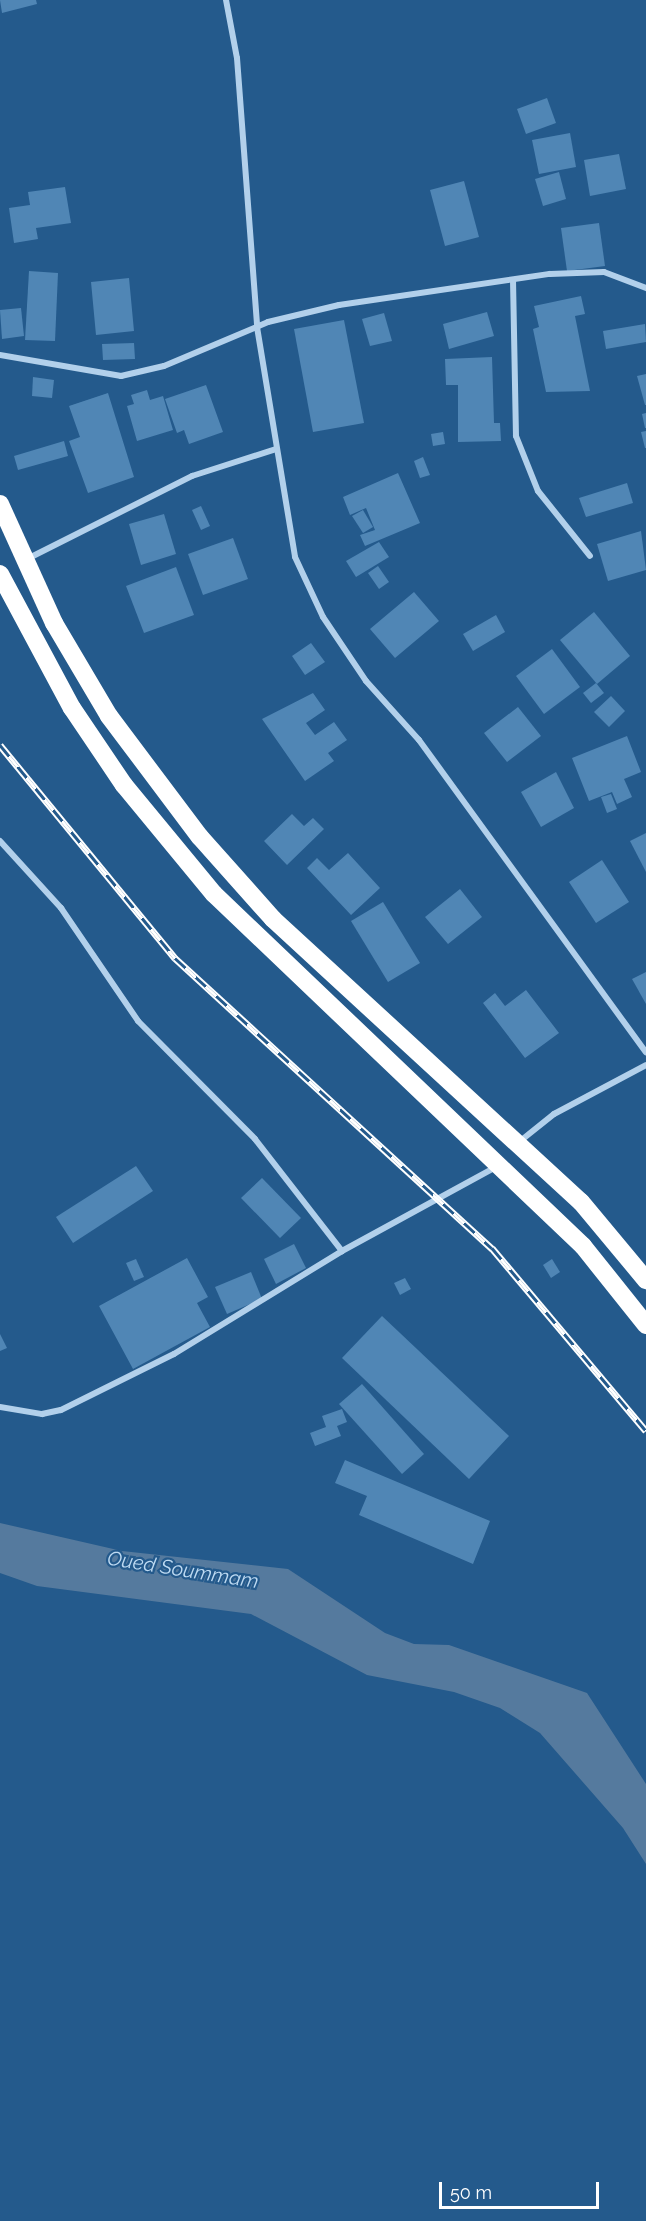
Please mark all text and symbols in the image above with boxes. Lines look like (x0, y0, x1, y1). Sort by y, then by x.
water label: Oued Soummam (106, 1546, 260, 1594)
scale bar (442, 2170, 602, 2208)
text: 50 m (450, 2182, 492, 2203)

